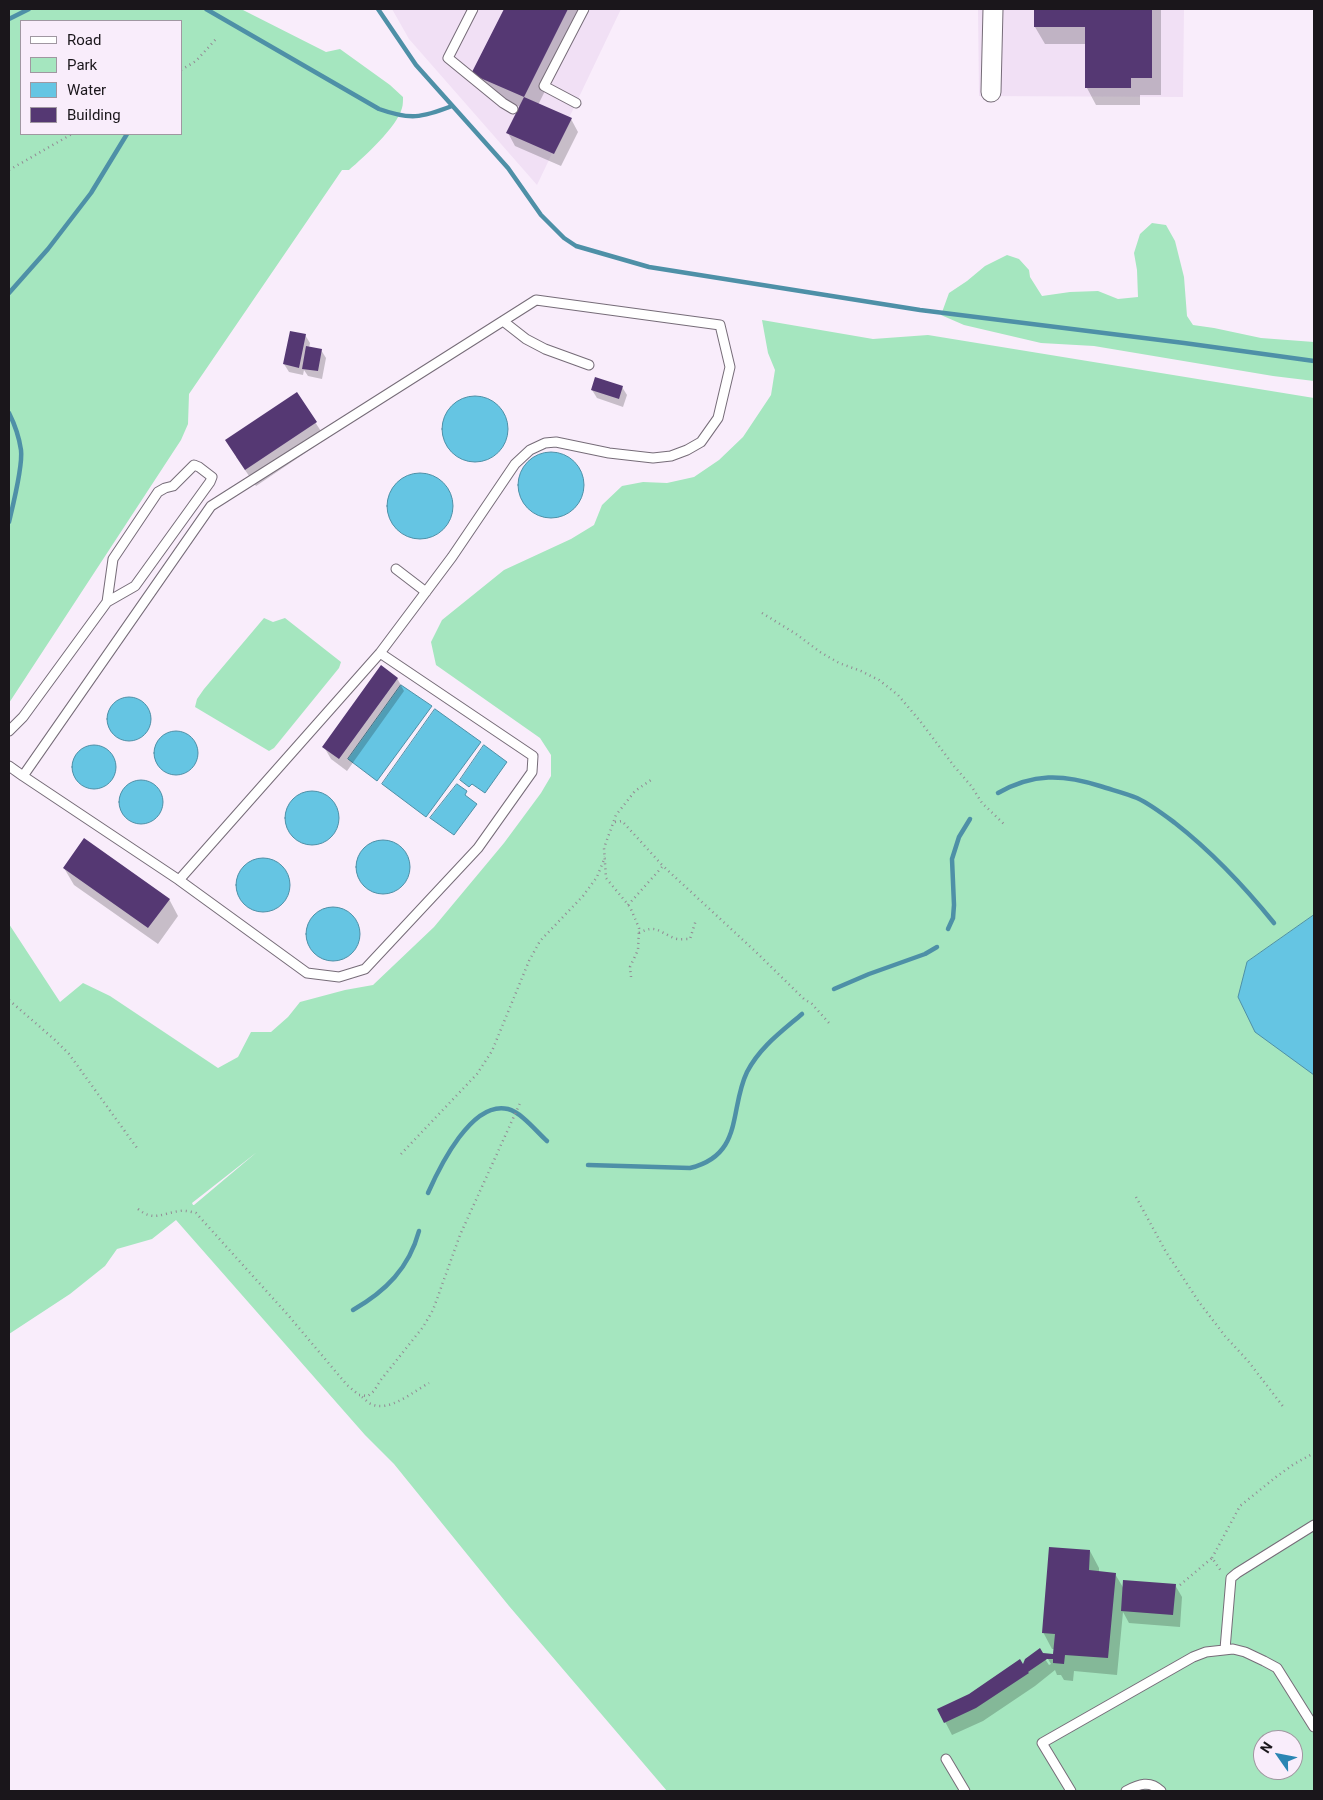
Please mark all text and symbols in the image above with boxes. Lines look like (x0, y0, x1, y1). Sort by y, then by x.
legend (20, 20, 182, 135)
text: Road (67, 31, 101, 49)
text: Park (67, 56, 97, 74)
text: Water (67, 81, 106, 99)
text: Building (67, 106, 121, 124)
north arrow (1253, 1730, 1303, 1780)
text: N (1257, 1739, 1276, 1756)

